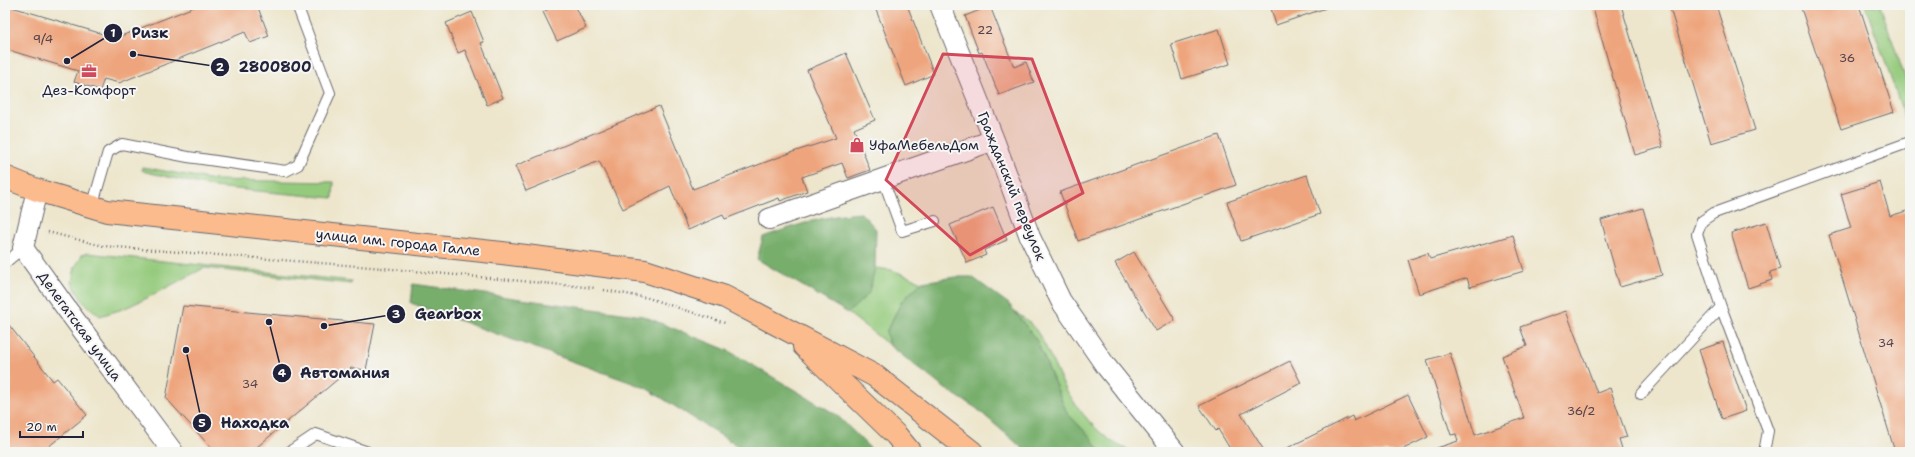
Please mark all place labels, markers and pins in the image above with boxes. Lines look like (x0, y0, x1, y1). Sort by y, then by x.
callout: Ризк (103, 20, 176, 47)
callout: 2800800 (210, 54, 320, 81)
office icon: Дез‑Комфорт (80, 62, 98, 80)
place label: Дез‑Комфорт (42, 81, 137, 99)
shop icon: УфаМебельДом (848, 136, 866, 154)
place label: УфаМебельДом (869, 136, 979, 154)
callout: Gearbox (386, 300, 489, 327)
callout: Автомания (272, 360, 398, 387)
callout: Находка (192, 410, 297, 437)

